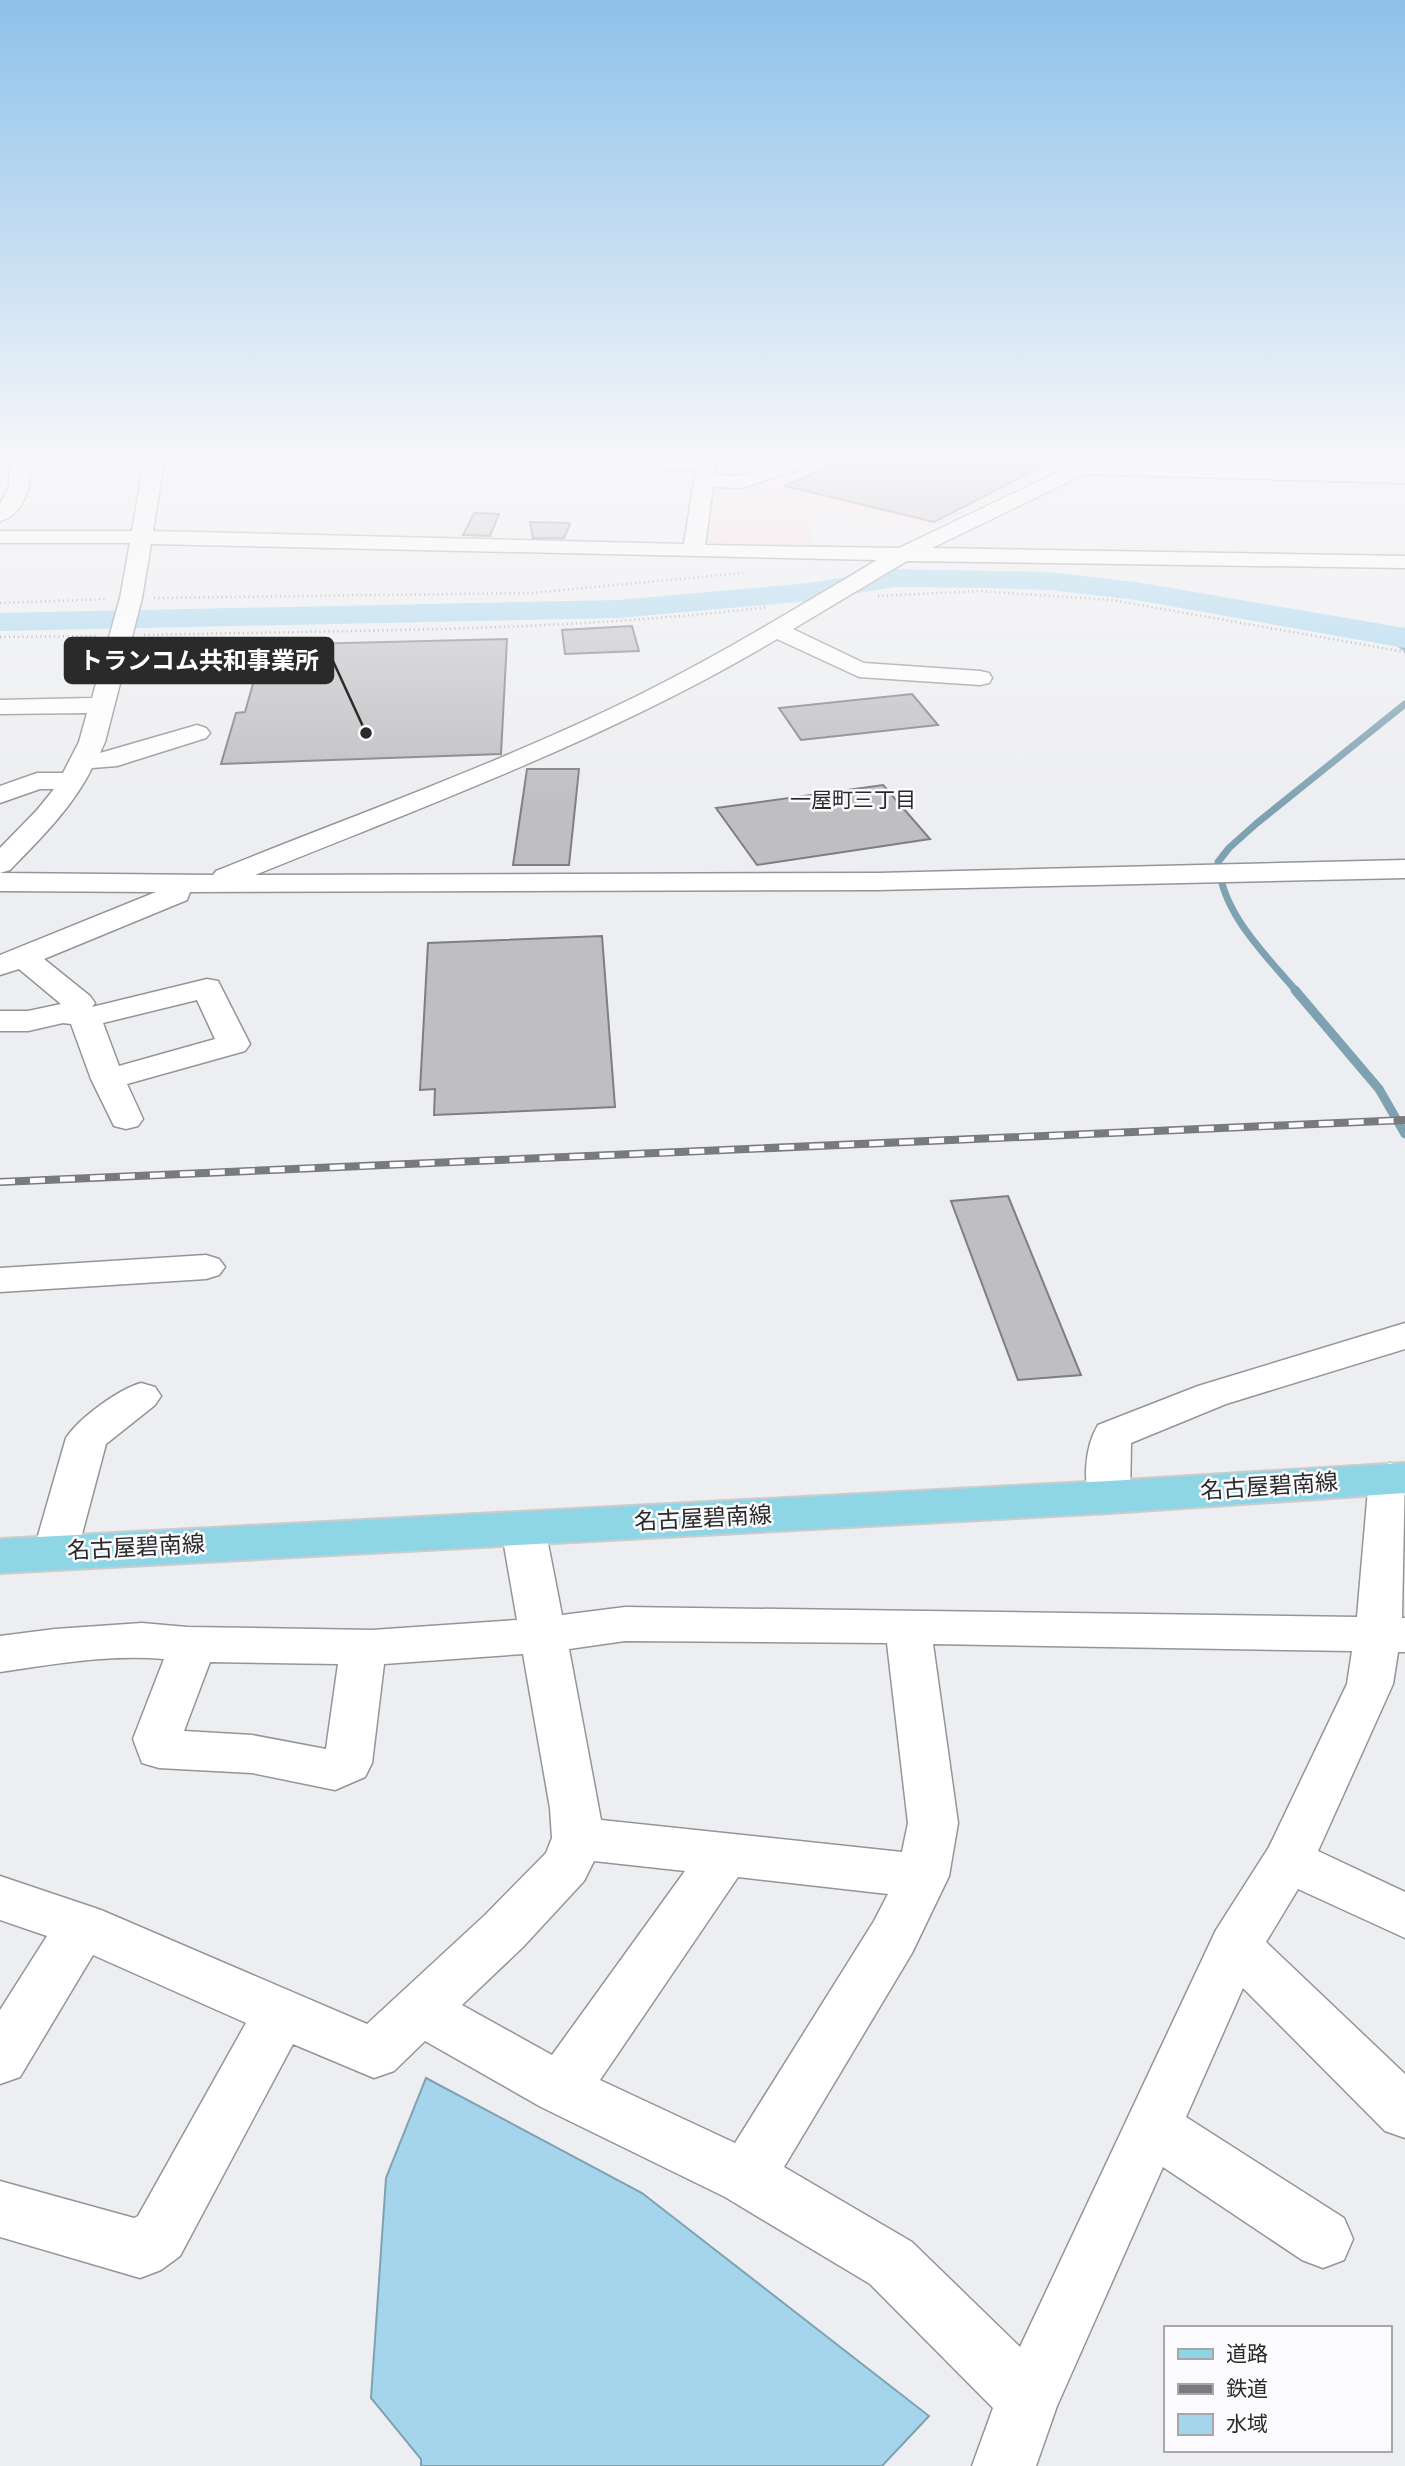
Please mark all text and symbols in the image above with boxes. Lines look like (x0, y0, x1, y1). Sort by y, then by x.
callout: トランコム共和事業所 (65, 638, 333, 683)
text: トランコム共和事業所 (79, 647, 319, 676)
district label: 一屋町三丁目 (790, 788, 916, 813)
street label: 名古屋碧南線 (1199, 1468, 1339, 1506)
street label: 名古屋碧南線 (633, 1501, 773, 1537)
street label: 名古屋碧南線 (66, 1530, 206, 1566)
legend (1164, 2326, 1391, 2452)
text: 道路 (1226, 2342, 1268, 2367)
text: 鉄道 (1226, 2377, 1268, 2402)
text: 水域 (1226, 2412, 1268, 2437)

